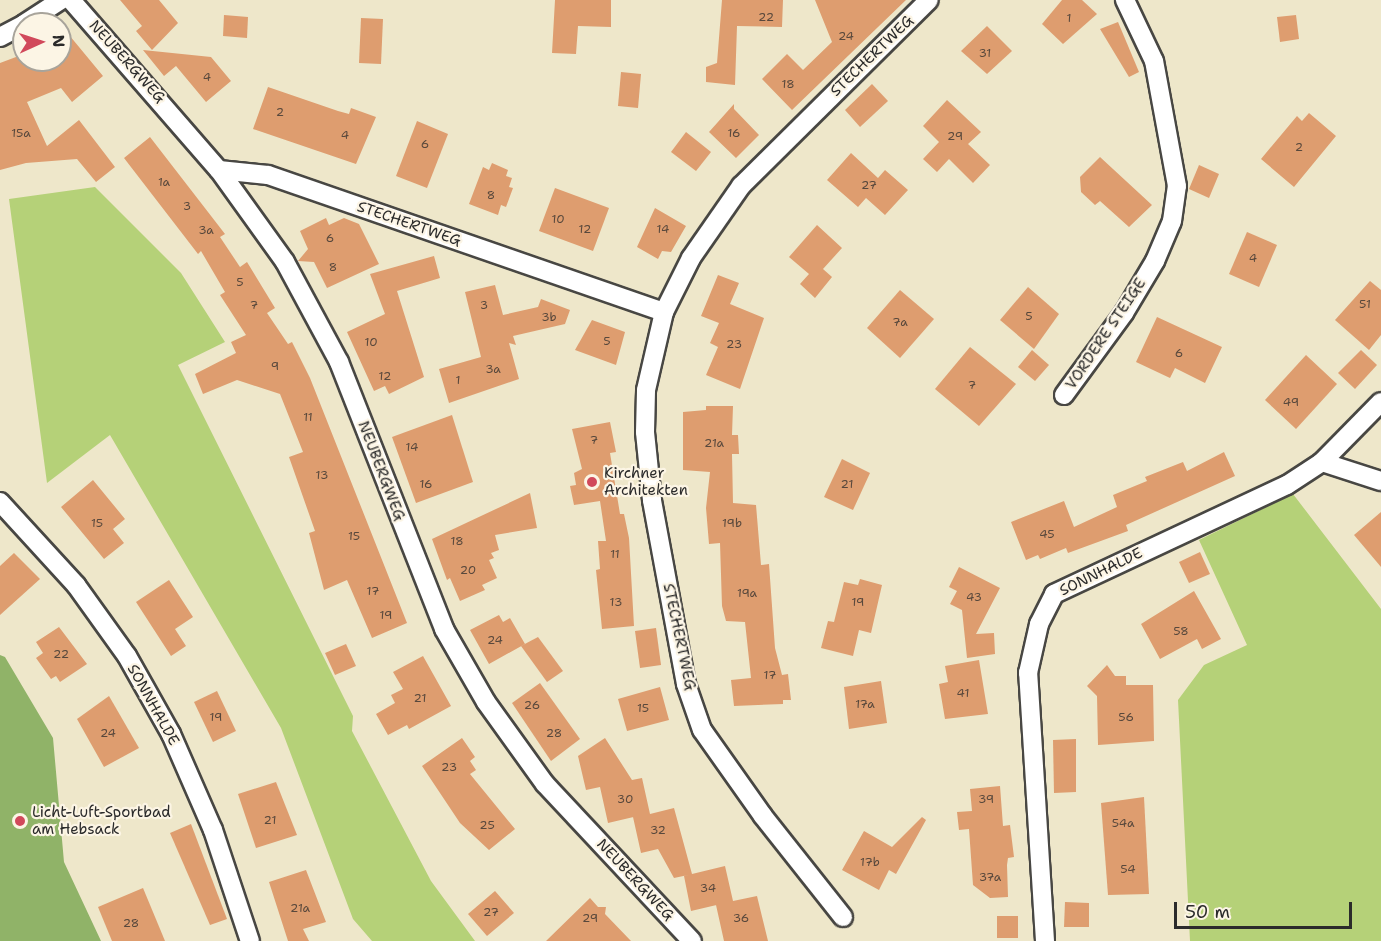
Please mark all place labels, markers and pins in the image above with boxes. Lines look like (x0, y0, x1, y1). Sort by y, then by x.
place label: Kirchner Architekten (604, 464, 688, 499)
marker: Kirchner Architekten (585, 475, 599, 489)
place label: Licht-Luft-Sportbad am Hebsack (32, 803, 171, 838)
marker: Licht-Luft-Sportbad am Hebsack (13, 814, 27, 828)

